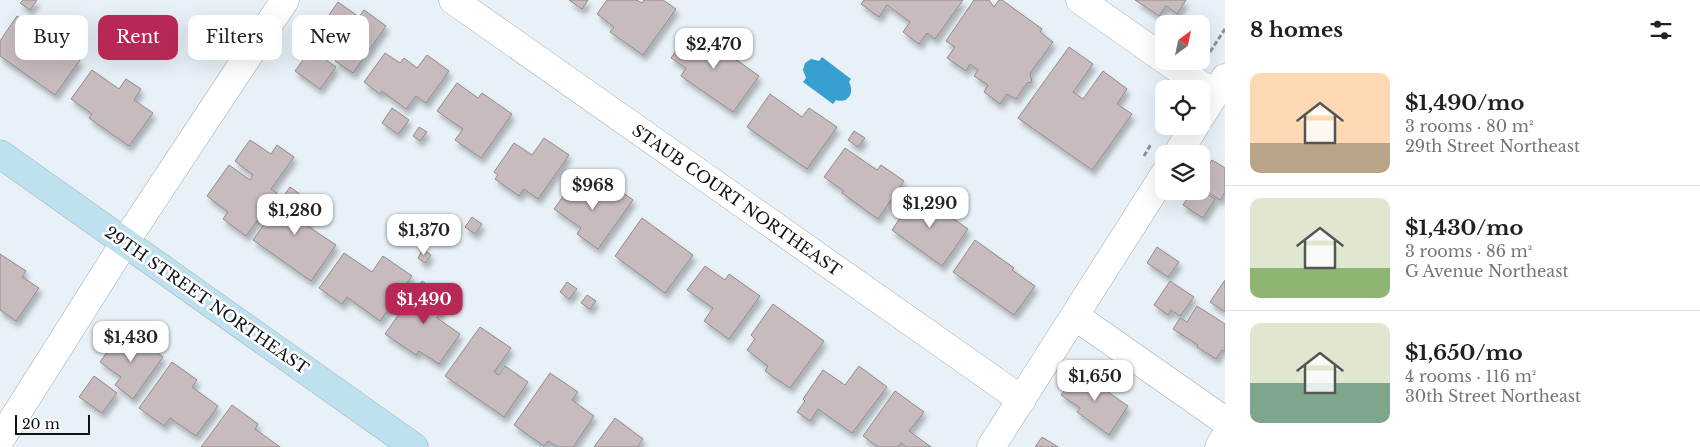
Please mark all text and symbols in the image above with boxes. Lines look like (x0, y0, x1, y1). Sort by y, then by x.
chip: Buy (15, 15, 88, 60)
chip: Rent (98, 15, 178, 60)
chip: Filters (188, 15, 282, 60)
chip: New (292, 15, 369, 60)
north arrow (1155, 15, 1210, 70)
map controls (1155, 15, 1210, 200)
icon: filters (1647, 16, 1675, 44)
text: 8 homes (1250, 17, 1343, 43)
pin: $2,470 (673, 28, 755, 70)
text: $2,470 (686, 34, 742, 54)
button: locate (1155, 80, 1210, 135)
text: $1,490/mo (1405, 90, 1524, 116)
icon: home (1290, 93, 1350, 153)
text: 3 rooms · 80 m² (1405, 116, 1533, 136)
street label: STAUB COURT NORTHEAST (628, 120, 846, 280)
text: 29th Street Northeast (1405, 136, 1580, 156)
button: layers (1155, 145, 1210, 200)
pin: $968 (563, 168, 623, 211)
text: $968 (572, 175, 614, 195)
pin: $1,290 (889, 186, 971, 229)
text: $1,290 (903, 193, 957, 213)
pin: $1,280 (254, 194, 336, 236)
text: $1,280 (268, 200, 322, 220)
pin: $1,370 (383, 214, 465, 256)
text: $1,430/mo (1405, 215, 1523, 241)
icon: home (1290, 218, 1350, 278)
text: $1,370 (398, 220, 450, 240)
street label: 29TH STREET NORTHEAST (101, 222, 313, 378)
text: 3 rooms · 86 m² (1405, 241, 1532, 261)
text: G Avenue Northeast (1405, 261, 1568, 281)
pin: $1,490 (383, 282, 465, 325)
text: $1,490 (397, 289, 451, 309)
pin: $1,430 (90, 320, 172, 363)
text: $1,430 (104, 327, 158, 347)
text: $1,650/mo (1405, 340, 1523, 366)
icon: home (1290, 343, 1350, 403)
pin: $1,650 (1054, 360, 1136, 402)
text: $1,650 (1068, 366, 1122, 386)
text: 4 rooms · 116 m² (1405, 366, 1536, 386)
text: 30th Street Northeast (1405, 386, 1581, 406)
scale bar (15, 412, 90, 435)
text: 20 m (22, 415, 60, 433)

